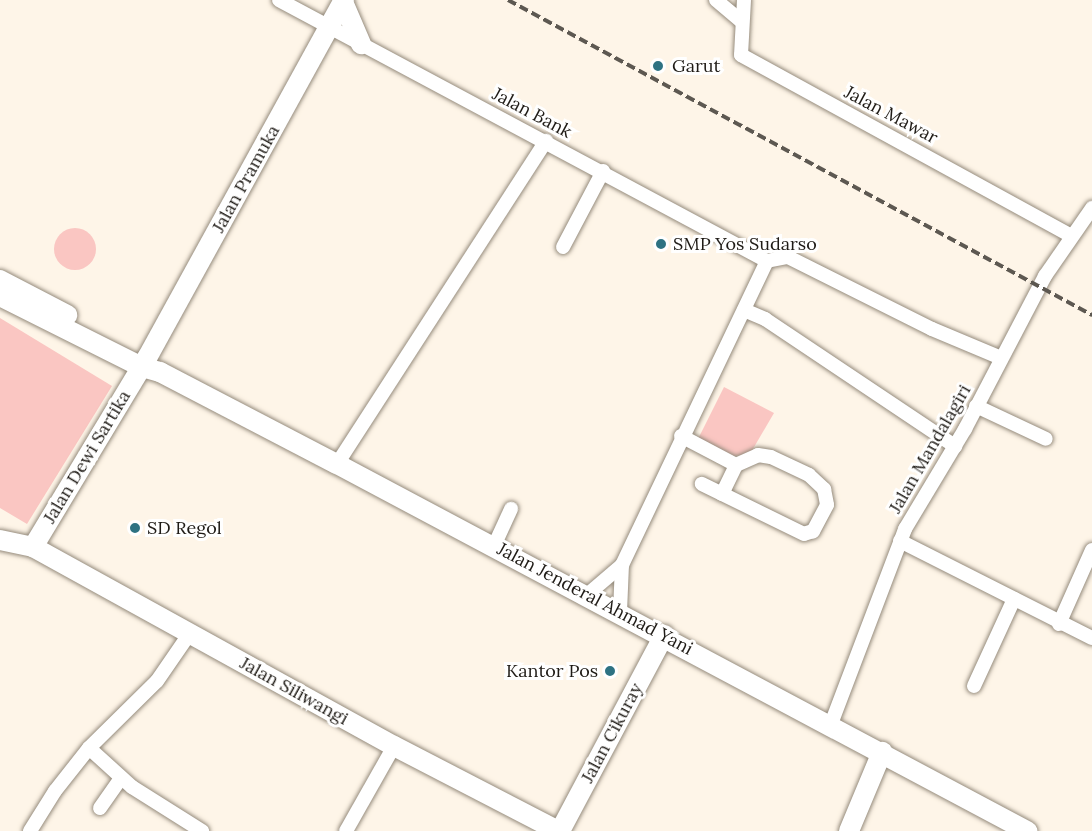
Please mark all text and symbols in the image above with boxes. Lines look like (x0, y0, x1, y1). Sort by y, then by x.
place label: Garut (672, 55, 720, 77)
marker: Garut (649, 57, 667, 75)
street label: Jalan Mawar (841, 81, 941, 149)
street label: Jalan Bank (489, 83, 575, 143)
street label: Jalan Pramuka (208, 122, 284, 236)
place label: SMP Yos Sudarso (673, 233, 817, 255)
marker: SMP Yos Sudarso (654, 237, 668, 251)
street label: Jalan Mandalagiri (884, 381, 976, 517)
street label: Jalan Dewi Sartika (39, 387, 135, 527)
place label: SD Regol (147, 517, 222, 539)
marker: SD Regol (128, 521, 142, 535)
street label: Jalan Jenderal Ahmad Yani (493, 538, 697, 660)
street label: Jalan Siliwangi (236, 652, 352, 730)
place label: Kantor Pos (506, 660, 598, 682)
marker: Kantor Pos (603, 664, 617, 678)
street label: Jalan Cikuray (577, 679, 647, 787)

